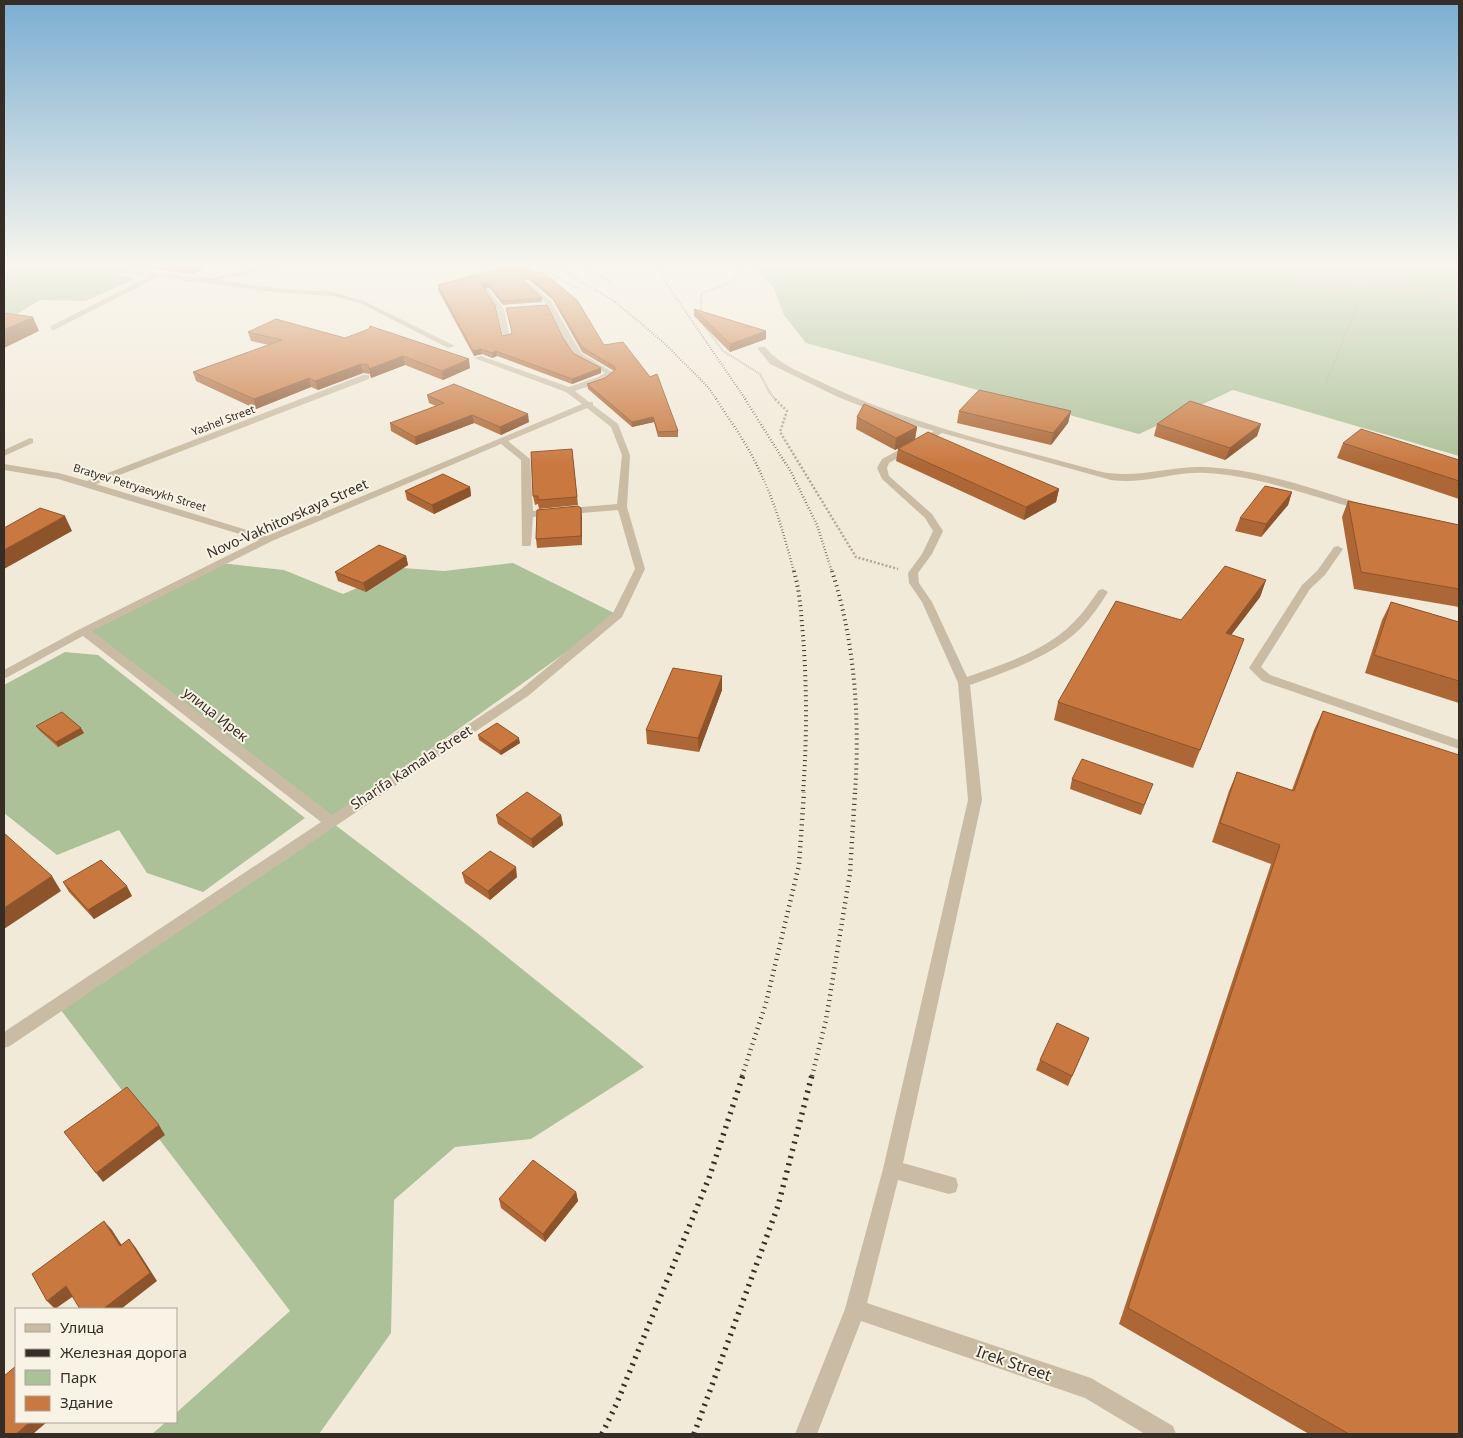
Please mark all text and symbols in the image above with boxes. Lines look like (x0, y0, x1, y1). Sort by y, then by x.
street label: Yashel Street (189, 401, 257, 439)
street label: Bratyev Petryaevykh Street (72, 460, 208, 514)
street label: Novo-Vakhitovskaya Street (203, 474, 371, 562)
street label: улица Ирек (180, 683, 253, 746)
street label: Sharifa Kamala Street (346, 720, 476, 814)
legend (15, 1308, 178, 1423)
text: Улица (60, 1317, 104, 1337)
street label: Irek Street (973, 1340, 1055, 1386)
text: Железная дорога (60, 1342, 187, 1362)
text: Парк (60, 1367, 96, 1387)
text: Здание (60, 1392, 113, 1412)

